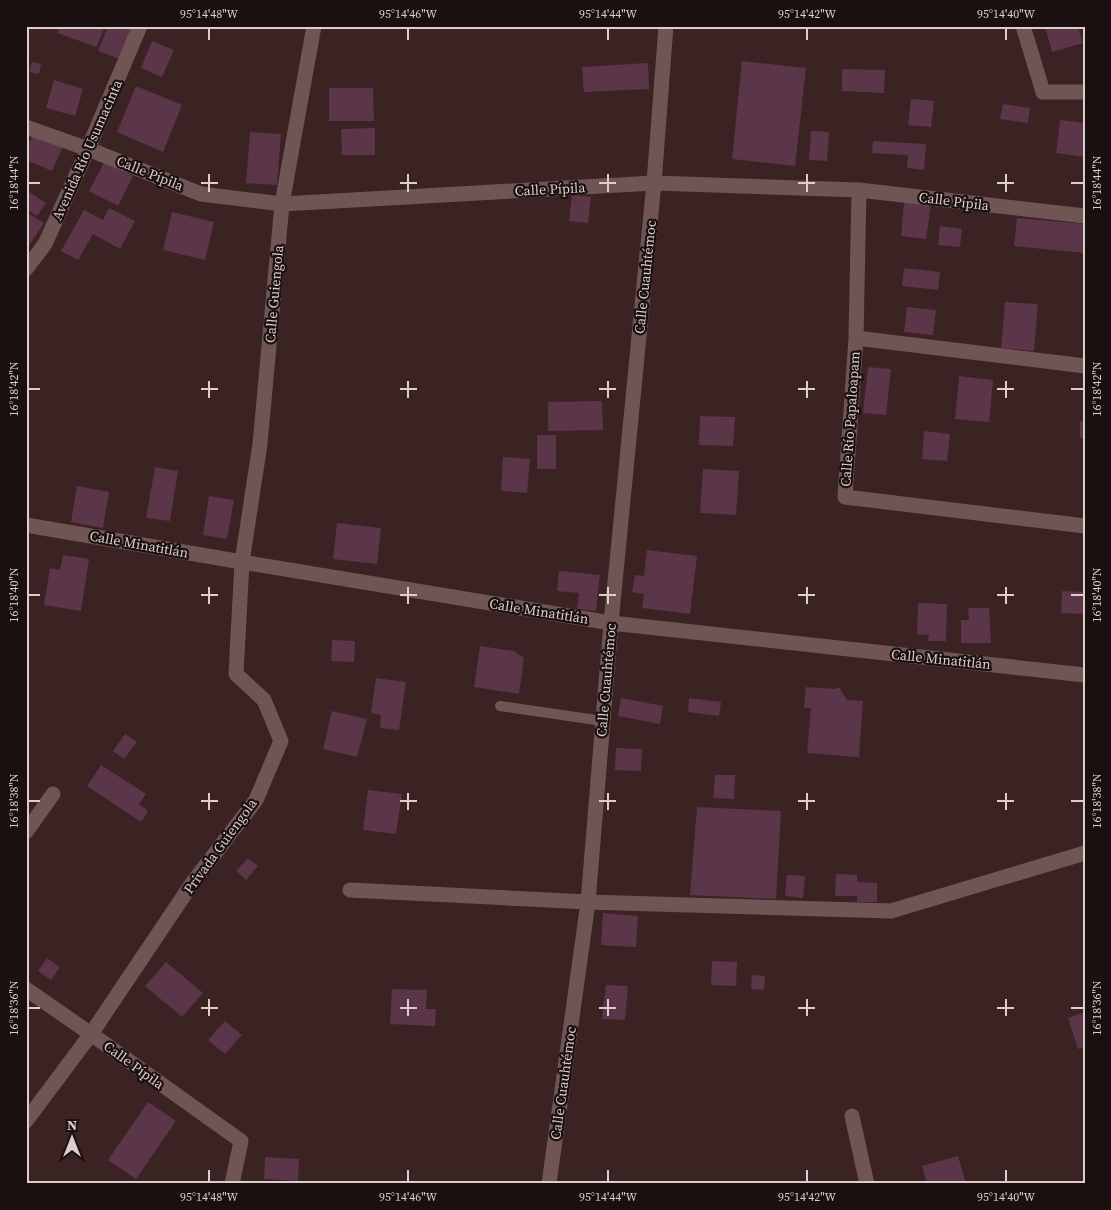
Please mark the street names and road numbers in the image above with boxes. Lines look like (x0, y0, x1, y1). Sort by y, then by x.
street label: Avenida Río Usumacinta (47, 76, 127, 224)
street label: Calle Pípila (114, 150, 187, 196)
street label: Calle Pípila (514, 177, 587, 201)
street label: Calle Pípila (918, 187, 991, 215)
street label: Calle Cuauhtémoc (629, 219, 661, 335)
street label: Calle Guiengola (260, 243, 288, 344)
street label: Calle Río Papaloapam (835, 350, 865, 487)
street label: Calle Minatitlán (88, 525, 190, 563)
street label: Calle Minatitlán (488, 593, 590, 629)
street label: Calle Cuauhtémoc (591, 622, 621, 738)
street label: Calle Minatitlán (890, 644, 992, 674)
street label: Privada Guiengola (179, 794, 262, 898)
street label: Calle Cuauhtémoc (545, 1025, 581, 1141)
street label: Calle Pípila (100, 1036, 169, 1094)

